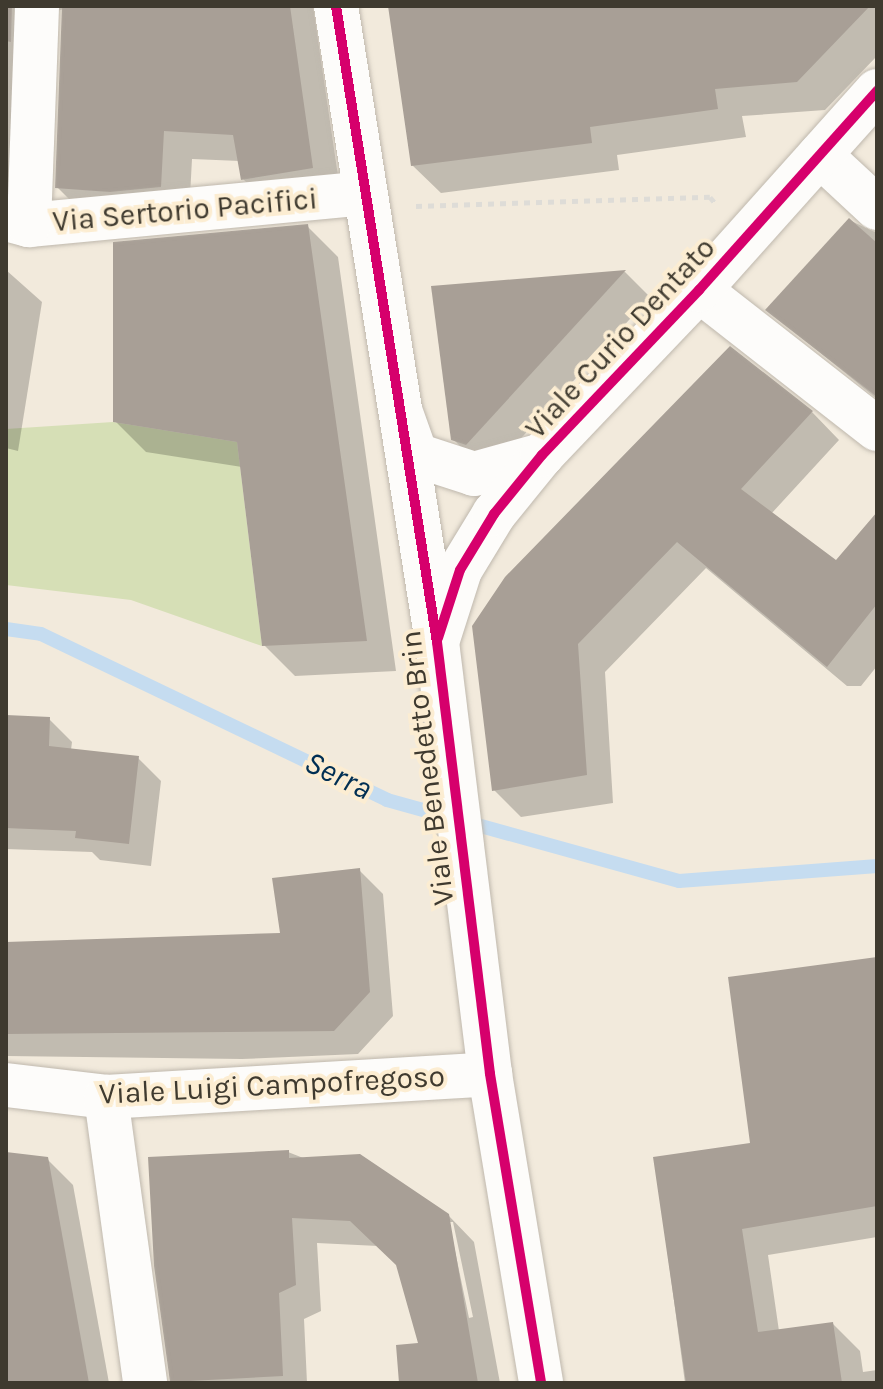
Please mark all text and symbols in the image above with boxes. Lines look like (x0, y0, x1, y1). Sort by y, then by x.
street label: Via Sertorio Pacifici (51, 180, 319, 240)
street label: Viale Curio Dentato (518, 230, 722, 446)
street label: Viale Benedetto Brin (392, 629, 462, 907)
water label: Serra (298, 743, 378, 809)
street label: Viale Luigi Campofregoso (98, 1058, 446, 1112)

